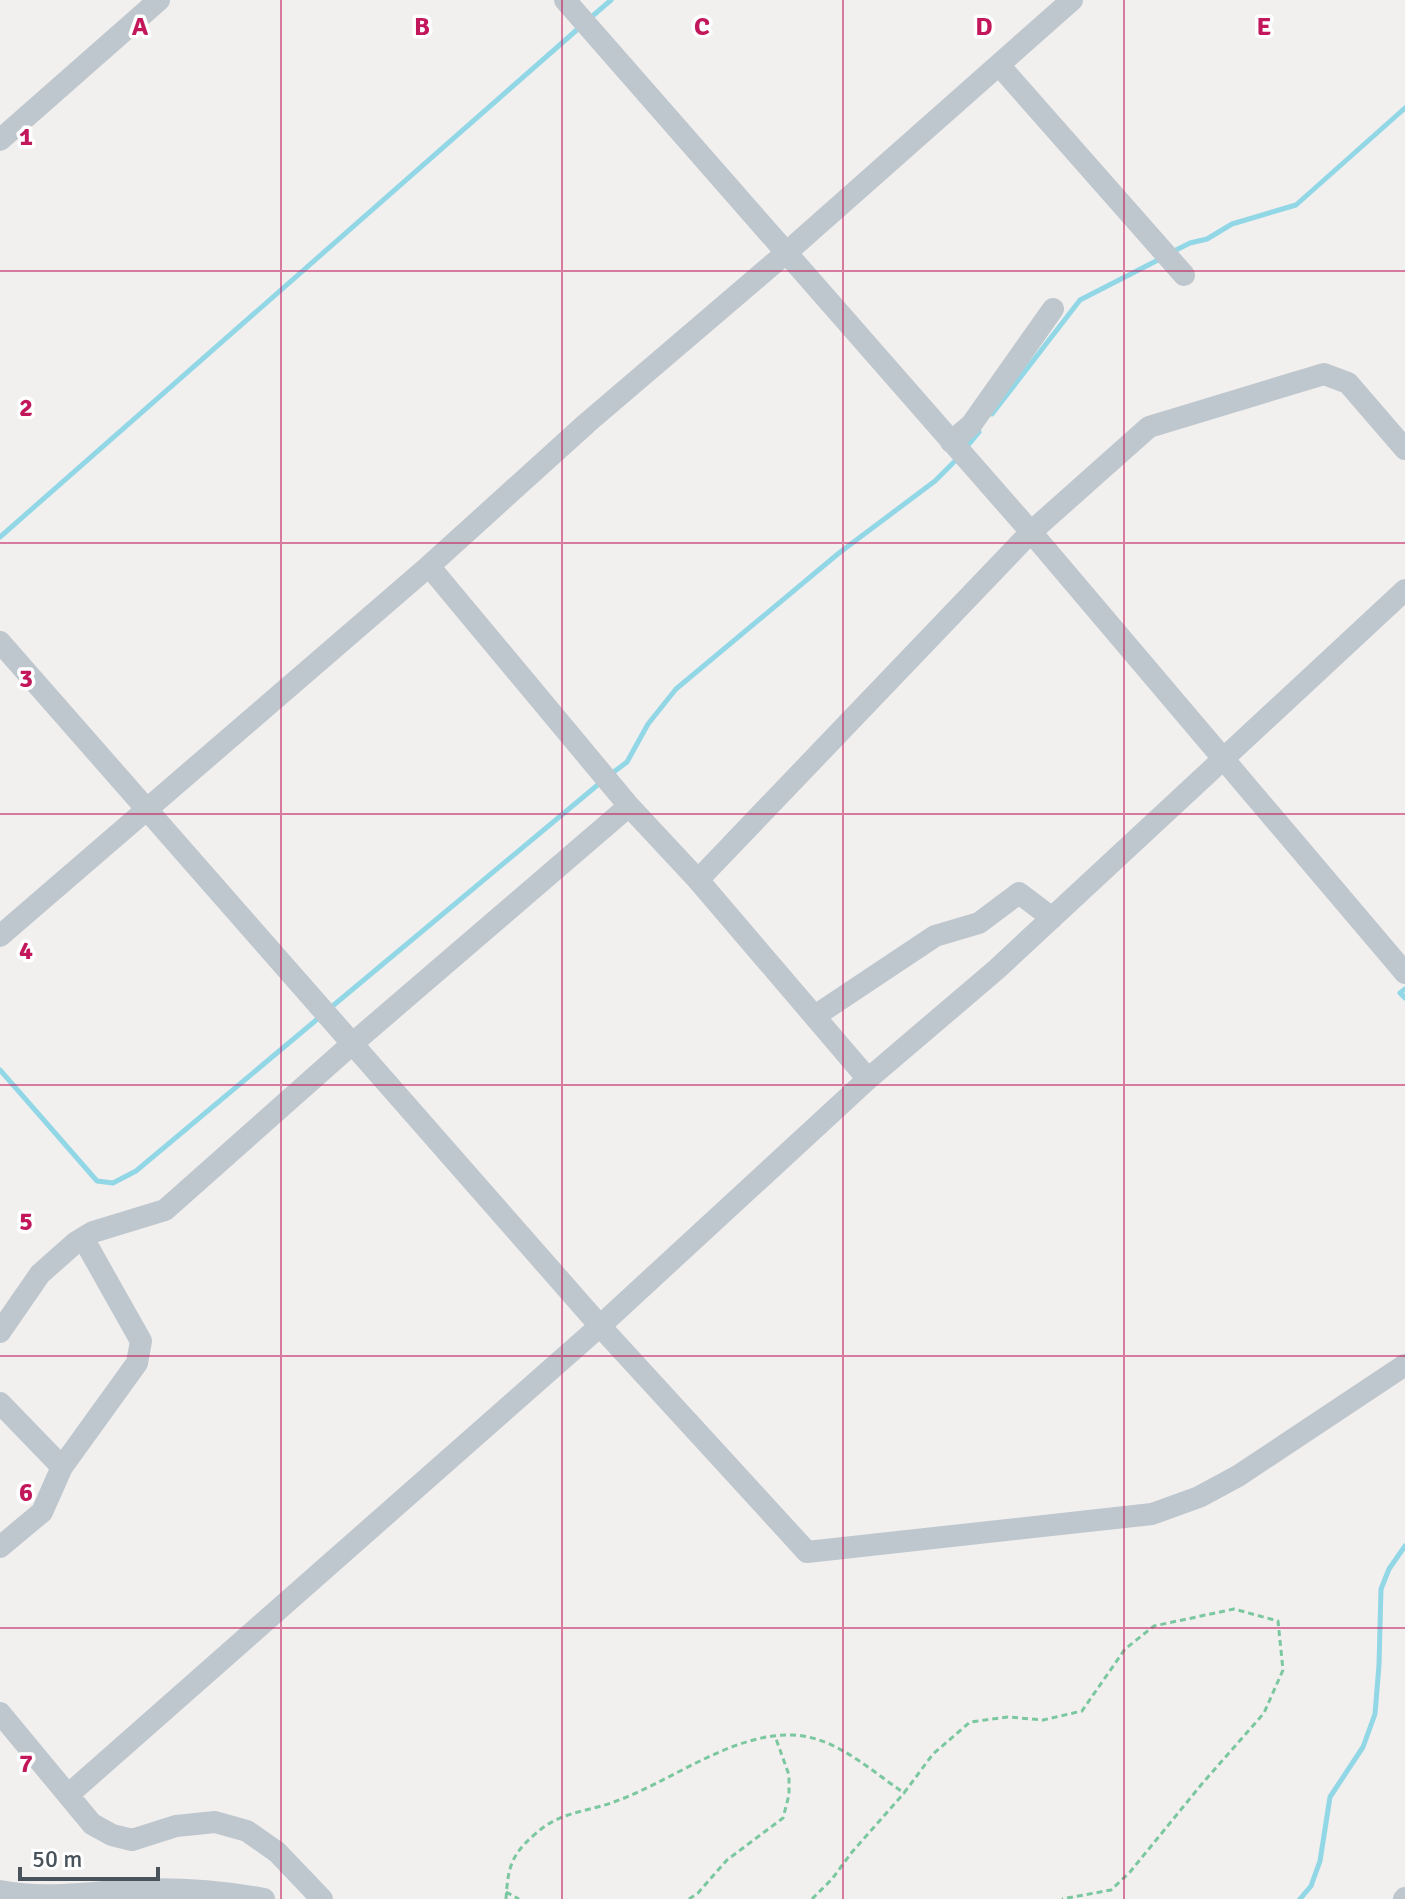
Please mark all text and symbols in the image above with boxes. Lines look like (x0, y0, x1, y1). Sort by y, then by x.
text: A (132, 11, 149, 43)
text: B (414, 11, 430, 43)
text: C (694, 11, 710, 43)
text: D (975, 11, 993, 43)
text: E (1257, 11, 1271, 43)
text: 1 (19, 121, 33, 153)
text: 2 (19, 392, 33, 424)
text: 3 (19, 663, 33, 695)
text: 4 (19, 935, 33, 967)
text: 5 (19, 1206, 33, 1238)
text: 6 (19, 1477, 33, 1509)
text: 7 (19, 1748, 33, 1780)
scale bar (20, 1831, 158, 1881)
text: 50 m (32, 1844, 82, 1874)

